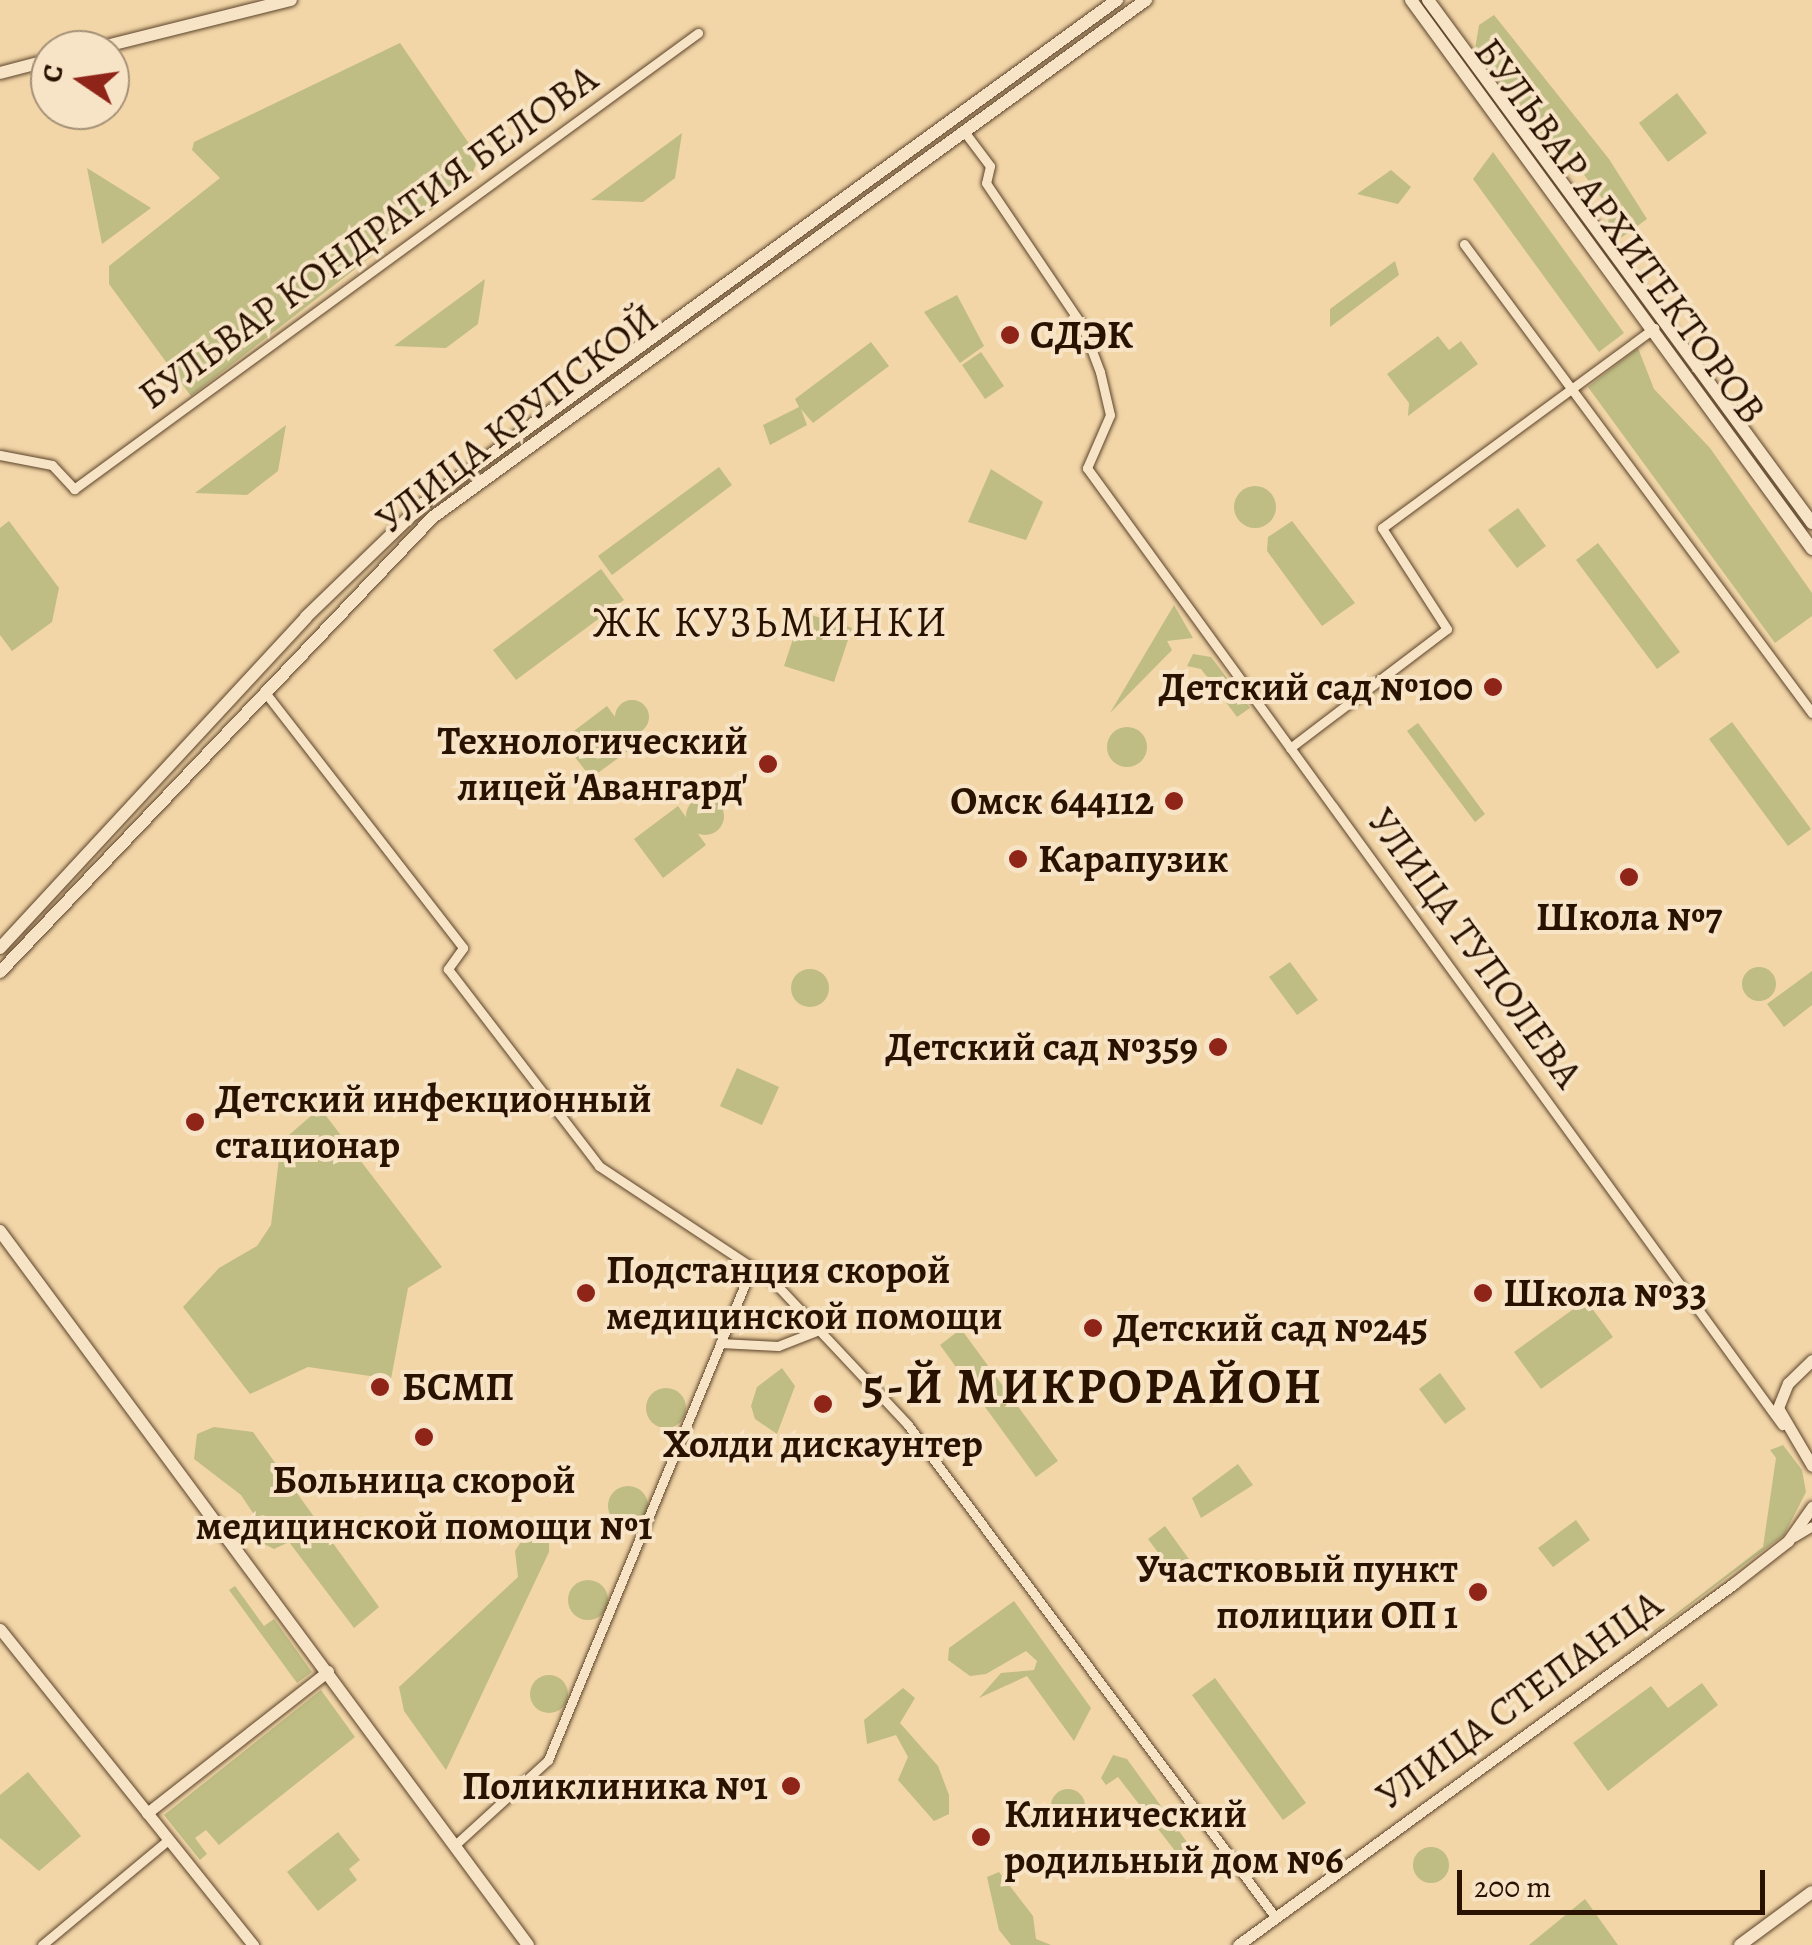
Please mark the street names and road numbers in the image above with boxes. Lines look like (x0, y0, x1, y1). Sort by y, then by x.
street label: БУЛЬВАР АРХИТЕКТОРОВ (1464, 29, 1776, 433)
street label: БУЛЬВАР КОНДРАТИЯ БЕЛОВА (129, 54, 607, 420)
street label: УЛИЦА КРУПСКОЙ (367, 294, 667, 544)
street label: УЛИЦА ТУПОЛЕВА (1357, 799, 1593, 1097)
street label: УЛИЦА СТЕПАНЦА (1367, 1580, 1671, 1820)

